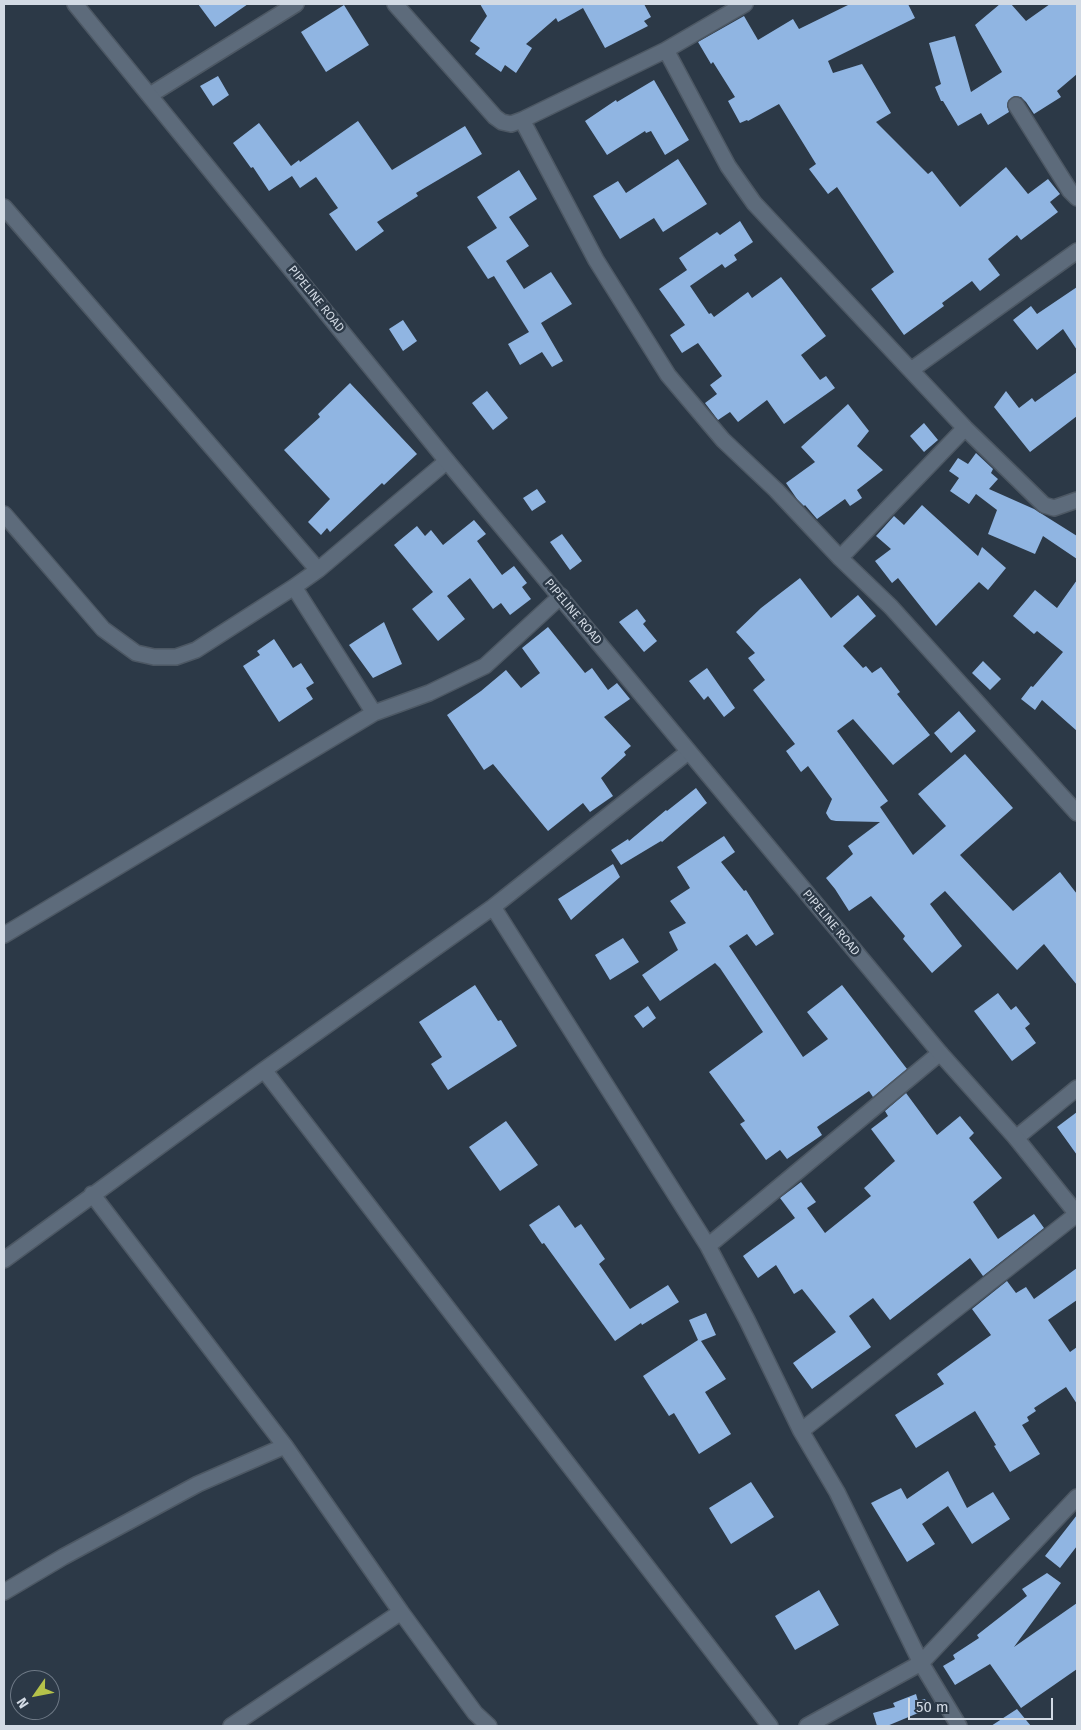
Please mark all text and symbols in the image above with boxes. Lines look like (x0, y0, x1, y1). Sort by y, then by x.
street label: PIPELINE ROAD (285, 263, 347, 335)
street label: PIPELINE ROAD (541, 576, 605, 648)
street label: PIPELINE ROAD (799, 887, 863, 959)
north arrow (10, 1670, 60, 1720)
scale bar (911, 1688, 1056, 1720)
text: N (13, 1694, 33, 1711)
text: 50 m (916, 1698, 949, 1716)

